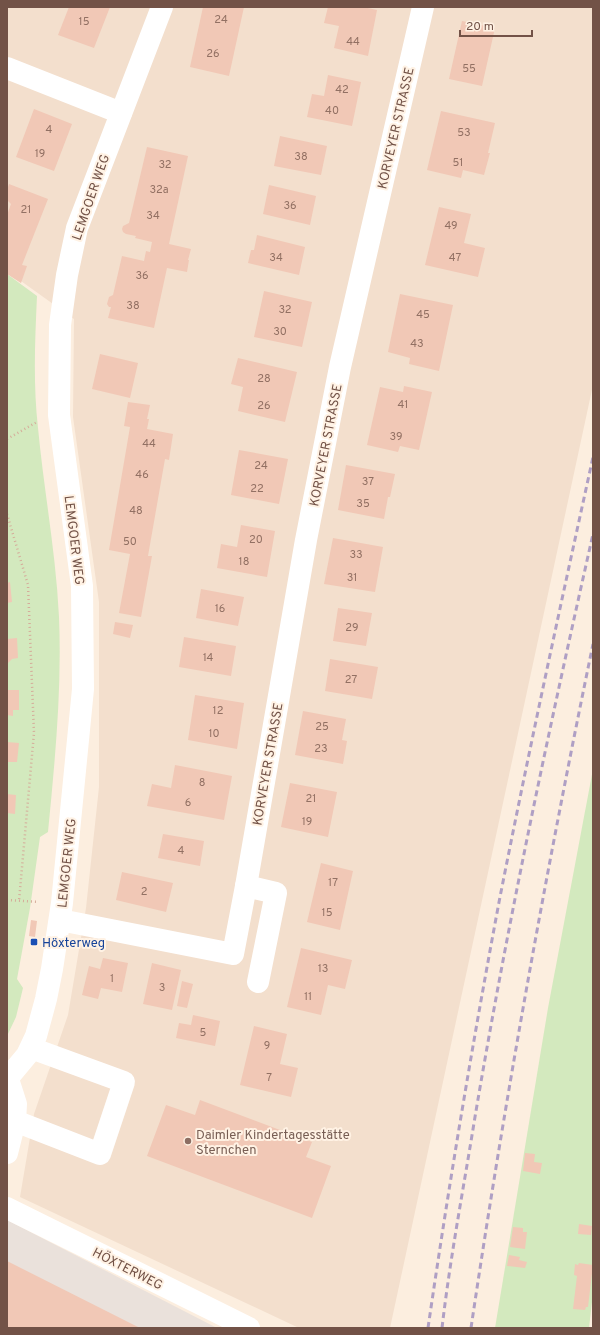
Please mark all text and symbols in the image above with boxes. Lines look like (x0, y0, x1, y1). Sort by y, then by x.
scale bar (460, 12, 532, 38)
house number: 24 (214, 13, 228, 27)
house number: 15 (79, 15, 90, 29)
text: 20 m (466, 19, 494, 35)
house number: 44 (346, 35, 360, 49)
house number: 26 (206, 47, 220, 61)
house number: 55 (462, 62, 476, 76)
street label: KORVEYER STRASSE (375, 66, 419, 191)
house number: 42 (335, 83, 349, 97)
house number: 40 (325, 104, 339, 118)
house number: 4 (46, 123, 53, 137)
house number: 53 (457, 126, 471, 140)
house number: 19 (35, 147, 45, 161)
house number: 38 (294, 150, 308, 164)
street label: LEMGOER WEG (70, 152, 114, 243)
house number: 51 (453, 156, 463, 170)
house number: 32 (158, 158, 172, 172)
house number: 32a (150, 183, 169, 197)
house number: 36 (283, 199, 297, 213)
house number: 21 (21, 203, 31, 217)
house number: 34 (146, 209, 160, 223)
house number: 49 (444, 219, 458, 233)
house number: 34 (269, 251, 283, 265)
house number: 47 (449, 251, 461, 265)
house number: 36 (135, 269, 149, 283)
house number: 38 (126, 299, 140, 313)
house number: 32 (278, 303, 292, 317)
house number: 45 (416, 308, 430, 322)
house number: 30 (273, 325, 287, 339)
house number: 43 (410, 337, 424, 351)
house number: 28 (257, 372, 271, 386)
street label: KORVEYER STRASSE (307, 383, 347, 508)
house number: 41 (398, 398, 408, 412)
house number: 26 (257, 399, 271, 413)
house number: 39 (390, 430, 402, 444)
house number: 44 (142, 437, 156, 451)
house number: 24 (254, 459, 268, 473)
house number: 46 (135, 468, 149, 482)
house number: 37 (362, 475, 374, 489)
house number: 22 (250, 482, 264, 496)
street label: LEMGOER WEG (60, 495, 86, 586)
house number: 35 (356, 497, 370, 511)
house number: 48 (129, 504, 143, 518)
house number: 20 (249, 533, 263, 547)
house number: 50 (123, 535, 137, 549)
house number: 33 (349, 548, 363, 562)
house number: 18 (239, 555, 249, 569)
house number: 31 (347, 571, 357, 585)
house number: 16 (215, 602, 225, 616)
house number: 29 (345, 621, 359, 635)
house number: 14 (203, 651, 214, 665)
house number: 27 (345, 673, 357, 687)
street label: KORVEYER STRASSE (250, 702, 288, 827)
house number: 12 (213, 704, 223, 718)
house number: 25 (315, 720, 329, 734)
house number: 10 (208, 727, 220, 741)
house number: 23 (314, 742, 328, 756)
house number: 8 (199, 776, 205, 790)
house number: 21 (306, 792, 316, 806)
house number: 6 (185, 796, 191, 810)
house number: 19 (302, 815, 312, 829)
street label: LEMGOER WEG (55, 818, 81, 909)
house number: 4 (178, 844, 185, 858)
house number: 17 (328, 876, 338, 890)
house number: 2 (141, 885, 147, 899)
house number: 15 (322, 906, 333, 920)
place label: Höxterweg (42, 936, 105, 952)
marker: Höxterweg (29, 937, 39, 947)
house number: 13 (318, 962, 328, 976)
house number: 1 (110, 972, 114, 986)
house number: 3 (159, 981, 165, 995)
house number: 11 (304, 990, 312, 1004)
house number: 5 (200, 1026, 207, 1040)
house number: 9 (264, 1039, 270, 1053)
house number: 7 (266, 1071, 272, 1085)
place label: Daimler Kindertagesstätte Sternchen (196, 1128, 350, 1159)
marker: Daimler Kindertagesstätte Sternchen (183, 1136, 193, 1146)
street label: HÖXTERWEG (89, 1243, 166, 1294)

